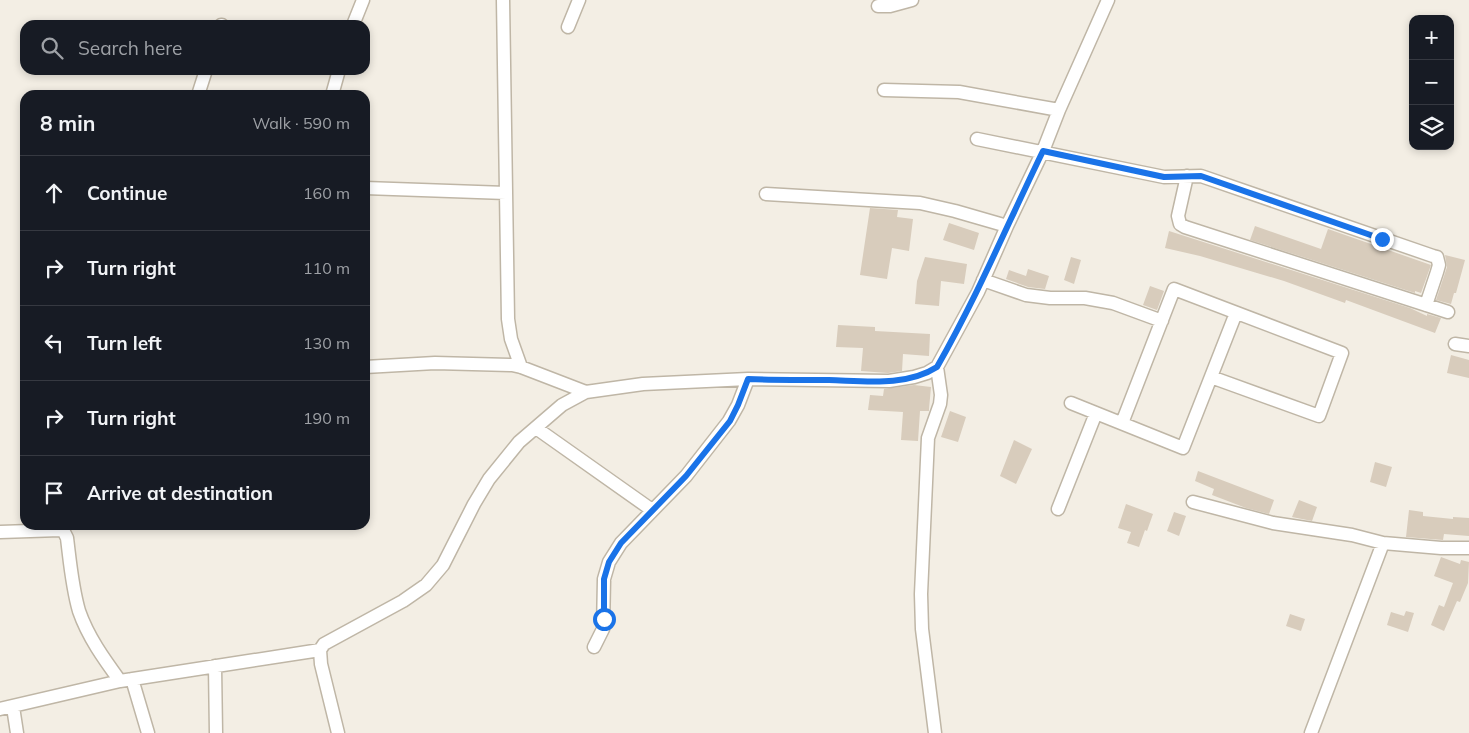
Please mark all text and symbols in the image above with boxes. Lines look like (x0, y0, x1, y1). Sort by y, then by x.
map controls (1409, 15, 1454, 150)
button: + (1409, 15, 1454, 60)
search box (20, 20, 370, 75)
icon: search (38, 34, 66, 62)
text: Search here (78, 36, 182, 60)
button: − (1409, 60, 1454, 105)
button: layers (1409, 105, 1454, 150)
text: 8 min (40, 110, 95, 136)
text: Walk · 590 m (252, 113, 350, 133)
icon: ahead (40, 179, 68, 207)
text: Continue (87, 181, 167, 205)
text: 160 m (303, 183, 350, 203)
route end (1371, 228, 1394, 251)
icon: right (40, 254, 68, 282)
text: Turn right (87, 256, 176, 280)
text: 110 m (303, 258, 350, 278)
icon: left (40, 329, 68, 357)
text: Turn left (87, 331, 162, 355)
text: 130 m (303, 333, 350, 353)
icon: right (40, 404, 68, 432)
text: Turn right (87, 406, 176, 430)
text: 190 m (303, 408, 350, 428)
icon: arrive (40, 479, 68, 507)
text: Arrive at destination (87, 481, 273, 505)
route start (593, 608, 616, 631)

